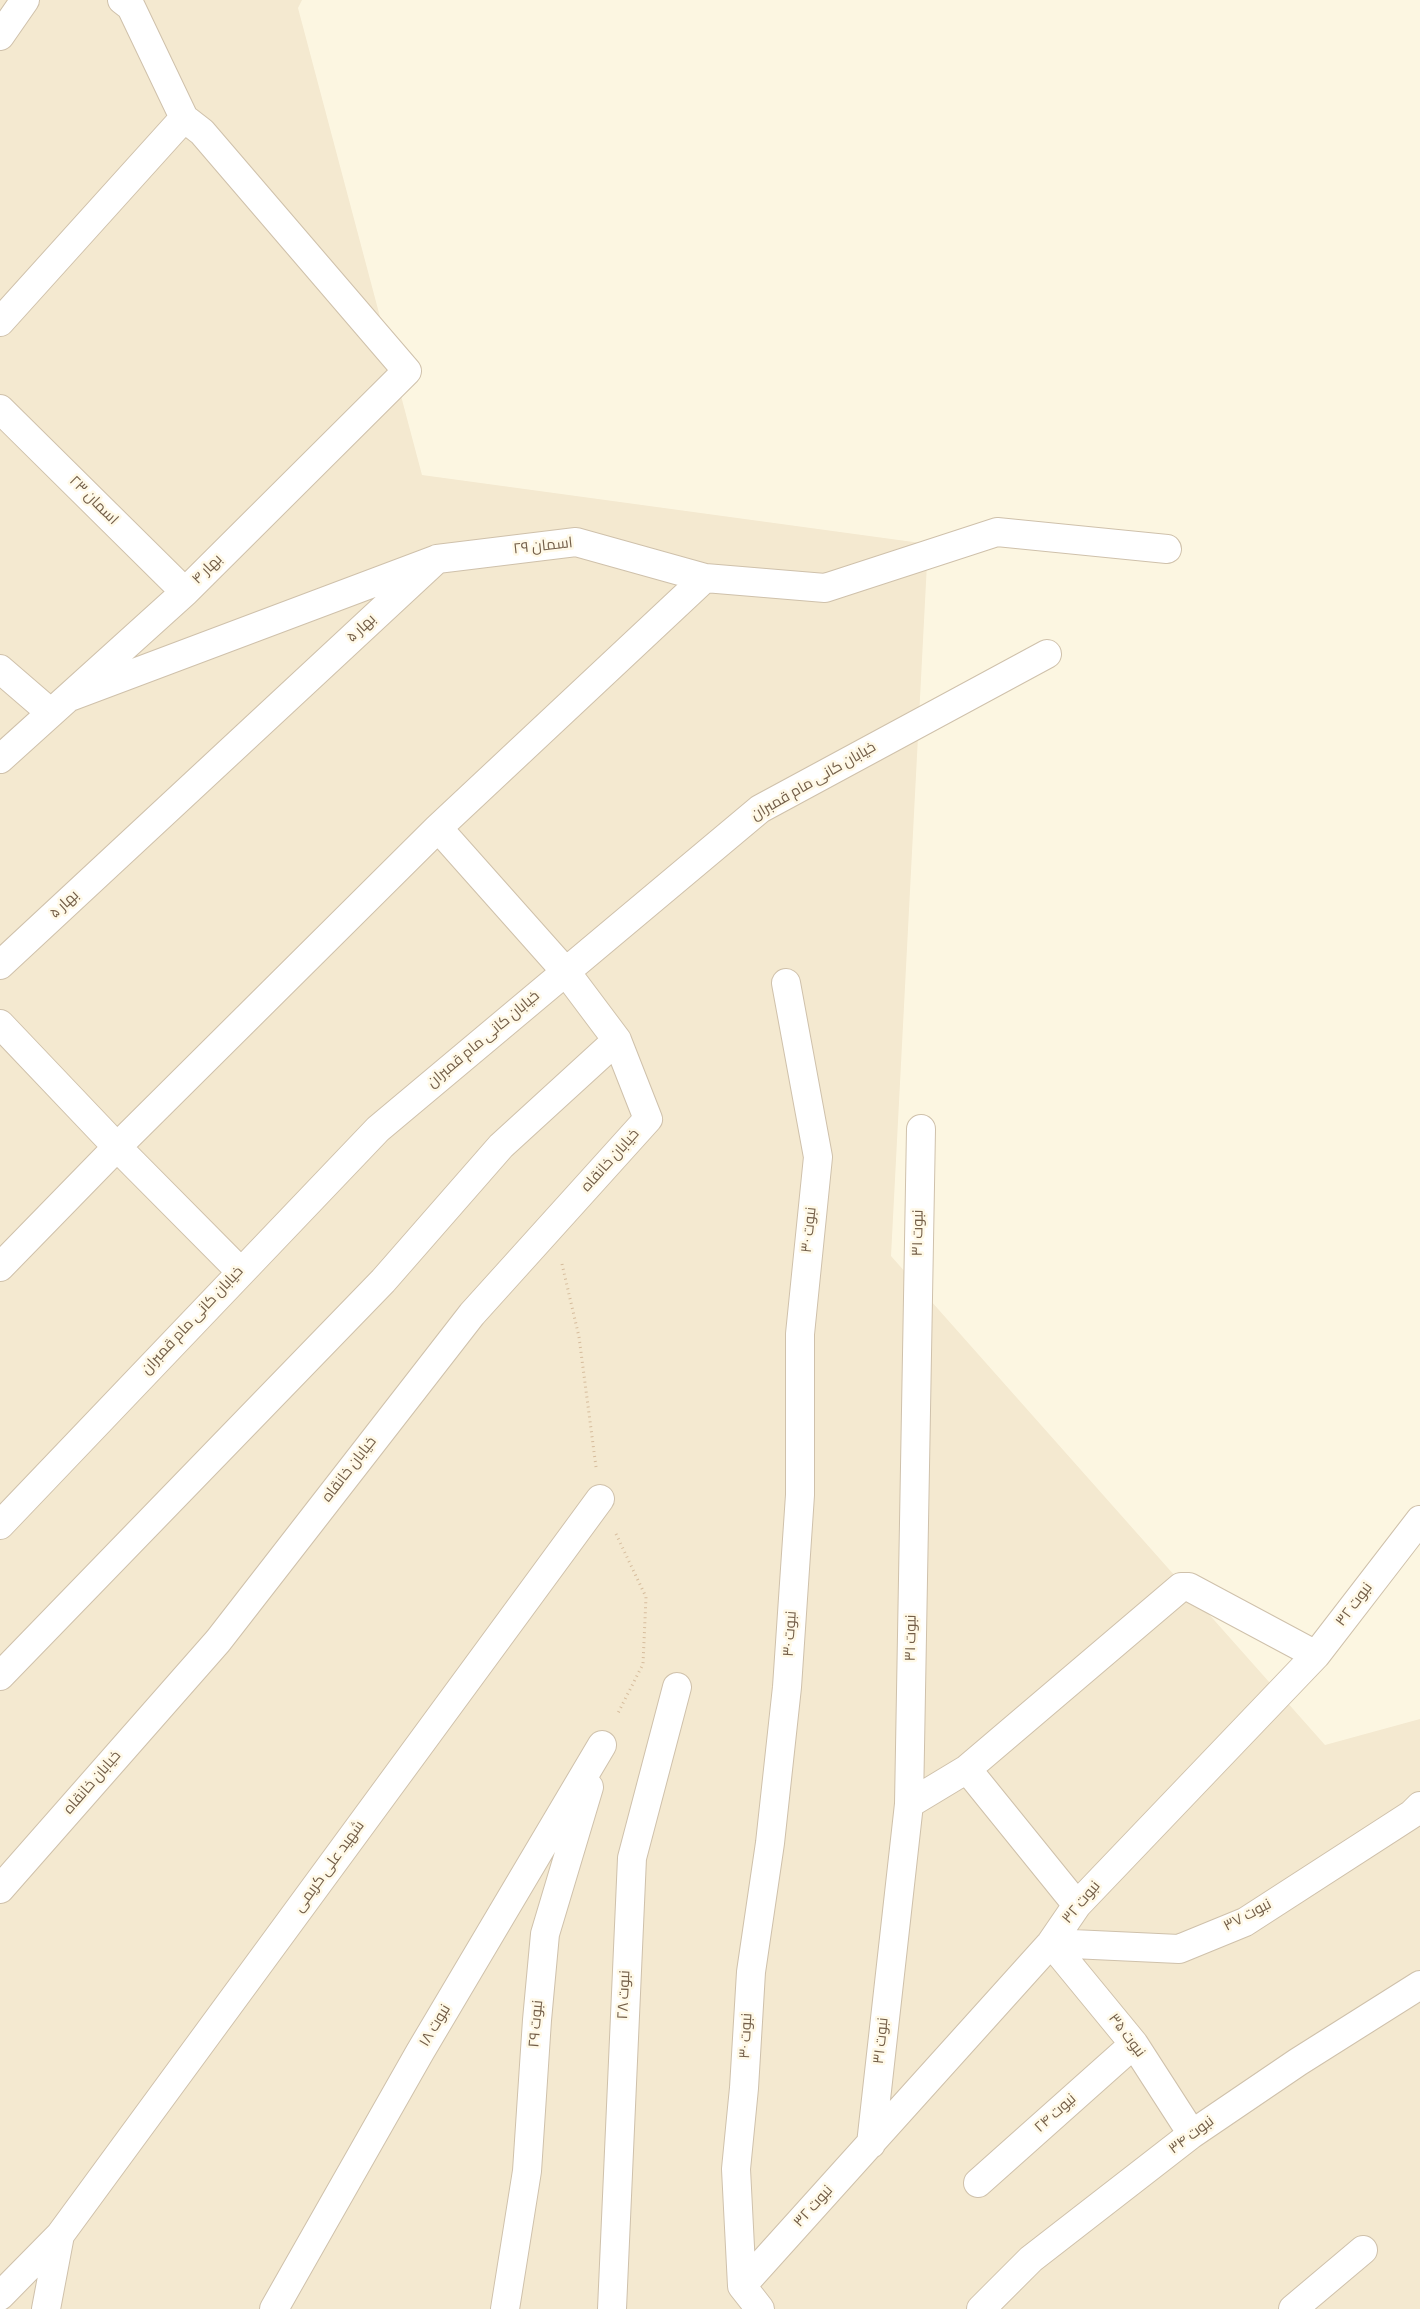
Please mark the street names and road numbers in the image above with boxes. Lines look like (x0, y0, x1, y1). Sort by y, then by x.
street label: اسمان ۲۳ (65, 473, 121, 529)
street label: اسمان ۲۹ (512, 535, 574, 559)
street label: بهار ۴ (189, 551, 227, 589)
street label: بهار ۵ (344, 611, 380, 647)
street label: خیابان کانی مام قمبران (748, 739, 880, 825)
street label: بهار ۵ (47, 887, 83, 923)
street label: خیابان کانی مام قمبران (424, 988, 544, 1092)
street label: خیابان خانقاه (578, 1126, 644, 1196)
street label: نبوت ۳۰ (799, 1206, 821, 1254)
street label: نبوت ۳۱ (910, 1209, 928, 1257)
street label: خیابان کانی مام قمبران (138, 1263, 248, 1379)
street label: خیابان خانقاه (319, 1434, 381, 1506)
street label: نبوت ۳۲ (1333, 1580, 1377, 1630)
street label: نبوت ۳۰ (780, 1611, 802, 1657)
street label: نبوت ۳۱ (903, 1614, 921, 1662)
street label: خیابان خانقاه (61, 1748, 125, 1818)
street label: شهید علی کریمی (291, 1818, 369, 1916)
street label: نبوت ۳۲ (1059, 1878, 1105, 1928)
street label: نبوت ۳۷ (1221, 1896, 1275, 1936)
street label: نبوت ۲۸ (615, 1970, 635, 2020)
street label: نبوت ۲۹ (526, 1999, 548, 2049)
street label: نبوت ۱۸ (416, 2002, 456, 2050)
street label: نبوت ۳۵ (1104, 2011, 1148, 2061)
street label: نبوت ۳۰ (737, 2013, 757, 2059)
street label: نبوت ۳۱ (871, 2017, 893, 2065)
street label: نیوت ۲۴ (1031, 2091, 1081, 2137)
street label: نبوت ۳۴ (1166, 2113, 1218, 2159)
street label: نبوت ۳۲ (791, 2182, 837, 2232)

